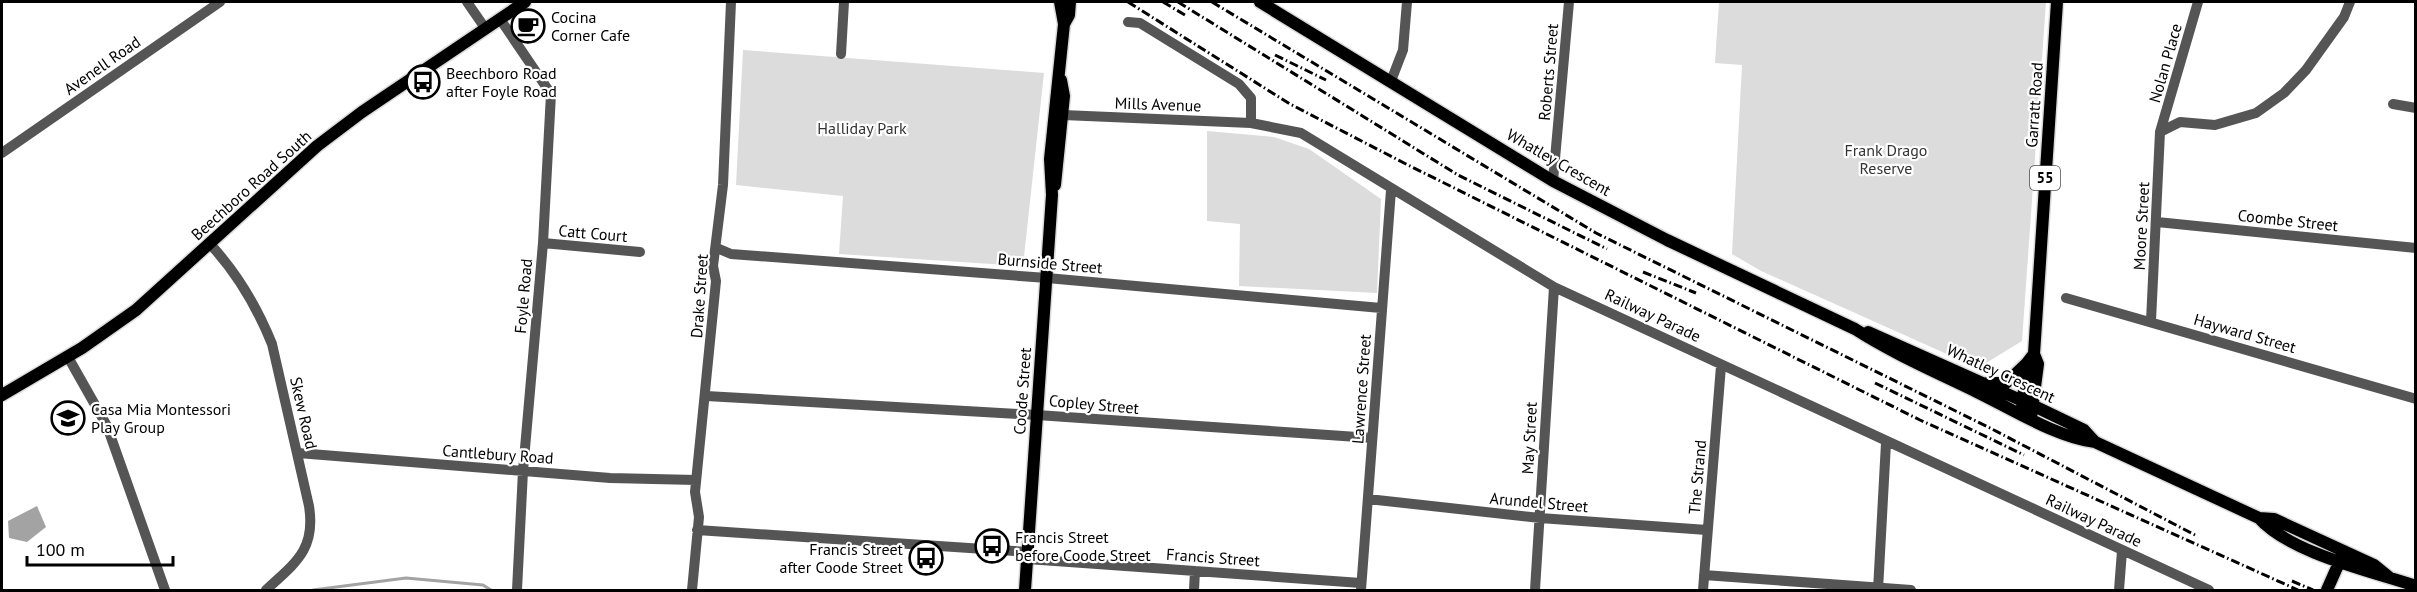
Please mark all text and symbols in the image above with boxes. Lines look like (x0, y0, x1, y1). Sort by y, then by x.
place label: Cocina Corner Cafe (551, 7, 630, 45)
cafe icon: Cocina Corner Cafe (510, 8, 546, 44)
street label: Nolan Place (2144, 21, 2186, 105)
street label: Roberts Street (1534, 22, 1562, 121)
street label: Avenell Road (60, 31, 144, 99)
street label: Garratt Road (2021, 62, 2047, 148)
place label: Beechboro Road after Foyle Road (446, 63, 557, 101)
bus stop icon: Beechboro Road after Foyle Road (405, 64, 441, 100)
street label: Mills Avenue (1114, 92, 1202, 116)
park label: Halliday Park (817, 118, 907, 138)
street label: Whatley Crescent (1503, 124, 1615, 200)
street label: Beechboro Road South (187, 126, 315, 244)
park label: Frank Drago Reserve (1845, 140, 1927, 178)
road number: 55 (2030, 166, 2060, 190)
street label: Moore Street (2129, 181, 2153, 271)
street label: Coombe Street (2237, 205, 2340, 235)
street label: Catt Court (558, 220, 629, 246)
street label: Burnside Street (997, 248, 1104, 278)
street label: Drake Street (686, 253, 712, 339)
street label: Foyle Road (510, 258, 536, 334)
street label: Railway Parade (1602, 284, 1704, 346)
street label: Hayward Street (2192, 309, 2299, 357)
street label: Lawrence Street (1347, 333, 1375, 445)
street label: Whatley Crescent (1944, 339, 2059, 407)
street label: Coode Street (1009, 346, 1035, 435)
street label: Skew Road (286, 375, 322, 451)
street label: Copley Street (1048, 390, 1140, 418)
place label: Casa Mia Montessori Play Group (91, 399, 231, 437)
school or university icon: Casa Mia Montessori Play Group (50, 400, 86, 436)
street label: May Street (1517, 401, 1541, 475)
street label: The Strand (1684, 439, 1710, 515)
street label: Cantlebury Road (442, 440, 554, 468)
street label: Arundel Street (1489, 488, 1590, 516)
street label: Railway Parade (2043, 489, 2145, 551)
place label: Francis Street before Coode Street (1015, 527, 1151, 565)
bus stop icon: Francis Street before Coode Street (974, 528, 1010, 564)
scale bar (27, 529, 172, 567)
text: 100 m (36, 538, 85, 561)
place label: Francis Street after Coode Street (780, 539, 904, 577)
bus stop icon: Francis Street after Coode Street (908, 540, 944, 576)
street label: Francis Street (1166, 544, 1261, 570)

